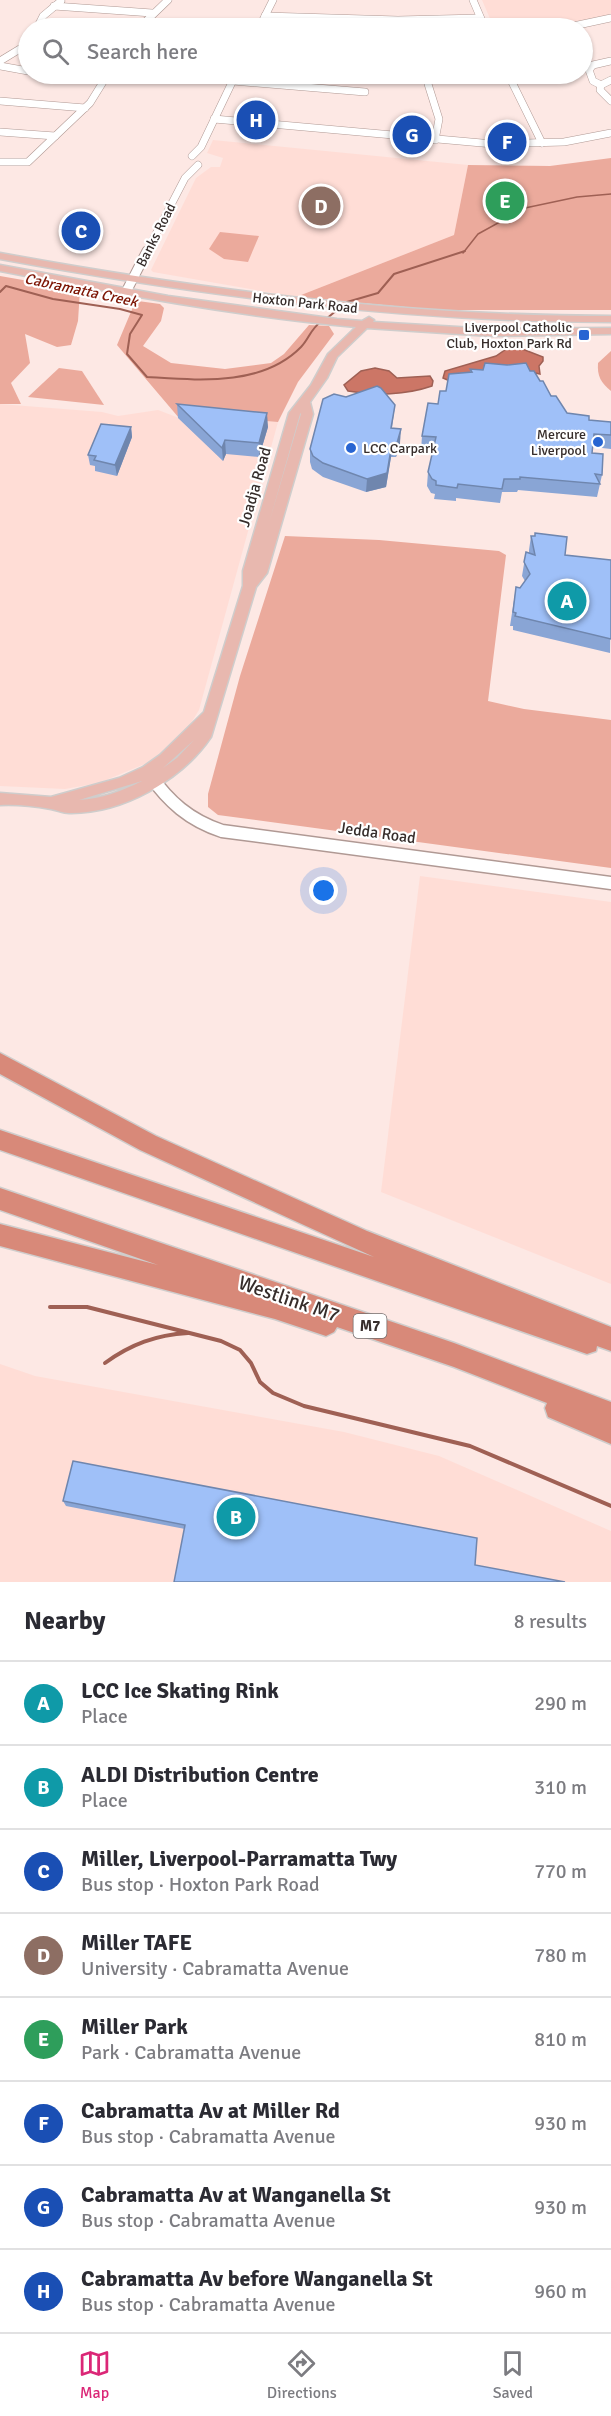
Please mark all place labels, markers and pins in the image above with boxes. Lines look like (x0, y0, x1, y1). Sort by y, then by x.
pin: H (236, 98, 276, 142)
pin: G (392, 112, 432, 158)
pin: F (488, 120, 526, 164)
pin: E (486, 178, 524, 224)
pin: D (302, 184, 340, 228)
pin: C (62, 208, 100, 254)
place label: Liverpool Catholic Club, Hoxton Park Rd (446, 319, 572, 352)
marker: Liverpool Catholic Club, Hoxton Park Rd (577, 328, 591, 342)
place label: Mercure Liverpool (531, 426, 586, 459)
marker: Mercure Liverpool (591, 435, 605, 449)
place label: LCC Carpark (363, 440, 437, 457)
marker: LCC Carpark (344, 441, 358, 455)
pin: A (548, 578, 586, 624)
pin: B (216, 1494, 256, 1540)

